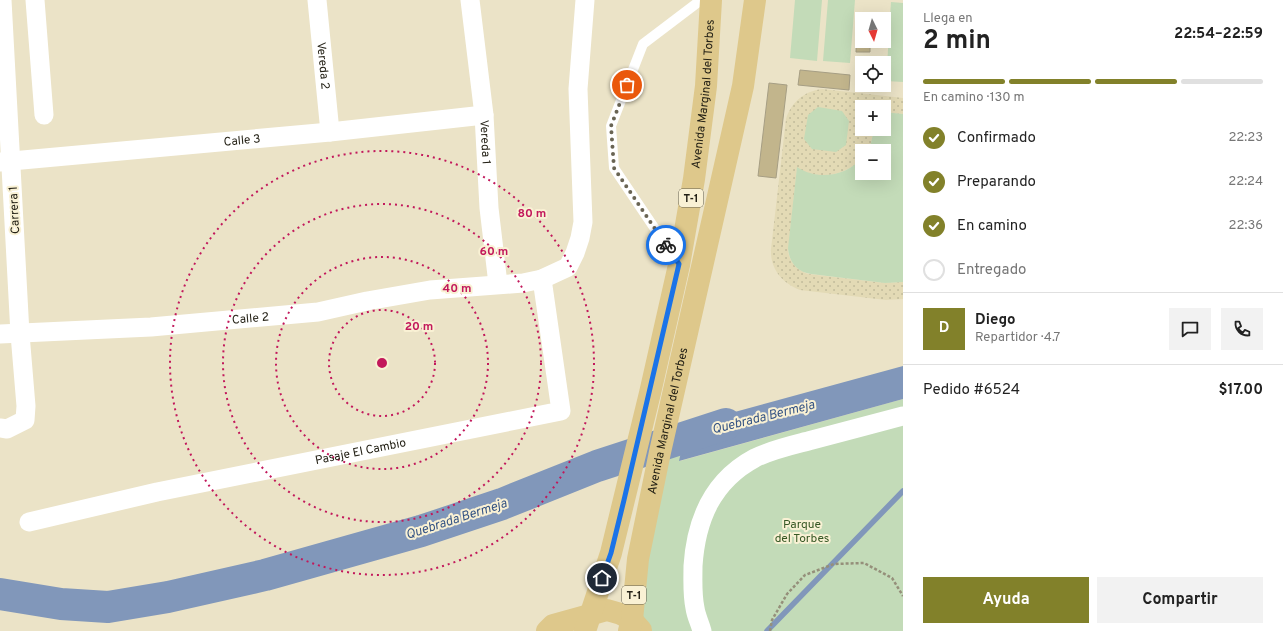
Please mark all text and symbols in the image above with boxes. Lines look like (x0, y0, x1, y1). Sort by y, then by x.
text: Llega en (923, 11, 973, 27)
north arrow (855, 12, 891, 48)
map controls (855, 12, 891, 180)
street label: Avenida Marginal del Torbes (688, 19, 719, 170)
text: 2 min (923, 25, 991, 58)
text: 22:54–22:59 (1174, 25, 1263, 44)
street label: Vereda 2 (312, 41, 333, 90)
button: locate (855, 56, 891, 92)
pin (610, 68, 644, 102)
icon: bag (616, 74, 638, 96)
text: En camino · 130 m (923, 90, 1025, 106)
button: + (855, 100, 891, 136)
street label: Vereda 1 (475, 119, 494, 165)
icon: check (923, 127, 945, 149)
text: Confirmado (957, 129, 1036, 148)
text: 22:23 (1228, 130, 1263, 146)
street label: Calle 3 (223, 131, 261, 151)
button: − (855, 144, 891, 180)
icon: check (923, 171, 945, 193)
text: Preparando (957, 173, 1036, 192)
text: 22:24 (1228, 174, 1263, 190)
street label: Carrera 1 (6, 186, 24, 234)
road number: T-1 (679, 189, 703, 207)
text: 80 m (518, 206, 546, 222)
icon: check (923, 215, 945, 237)
text: En camino (957, 217, 1027, 236)
text: 22:36 (1229, 218, 1263, 234)
courier (646, 225, 686, 265)
icon: bike (655, 234, 677, 256)
text: 60 m (480, 244, 508, 260)
text: Entregado (957, 261, 1026, 280)
text: 40 m (442, 281, 472, 297)
button: chat (1169, 308, 1211, 350)
button: phone (1221, 308, 1263, 350)
street label: Calle 2 (231, 309, 270, 329)
text: Diego (975, 311, 1016, 330)
text: 20 m (405, 319, 433, 335)
text: D (939, 319, 949, 338)
text: Repartidor · 4.7 (975, 330, 1060, 346)
street label: Avenida Marginal del Torbes (645, 346, 692, 496)
centre of rings (375, 356, 389, 370)
text: Pedido #6524 (923, 381, 1020, 400)
text: $17.00 (1218, 381, 1263, 400)
water label: Quebrada Bermeja (711, 397, 817, 438)
street label: Pasaje El Cambio (314, 435, 408, 469)
water label: Quebrada Bermeja (404, 496, 509, 544)
park label: Parque del Torbes (775, 517, 829, 547)
pin (585, 561, 619, 595)
icon: home (591, 567, 613, 589)
button: Ayuda (923, 577, 1089, 623)
button: Compartir (1097, 577, 1263, 623)
road number: T-1 (622, 586, 646, 604)

